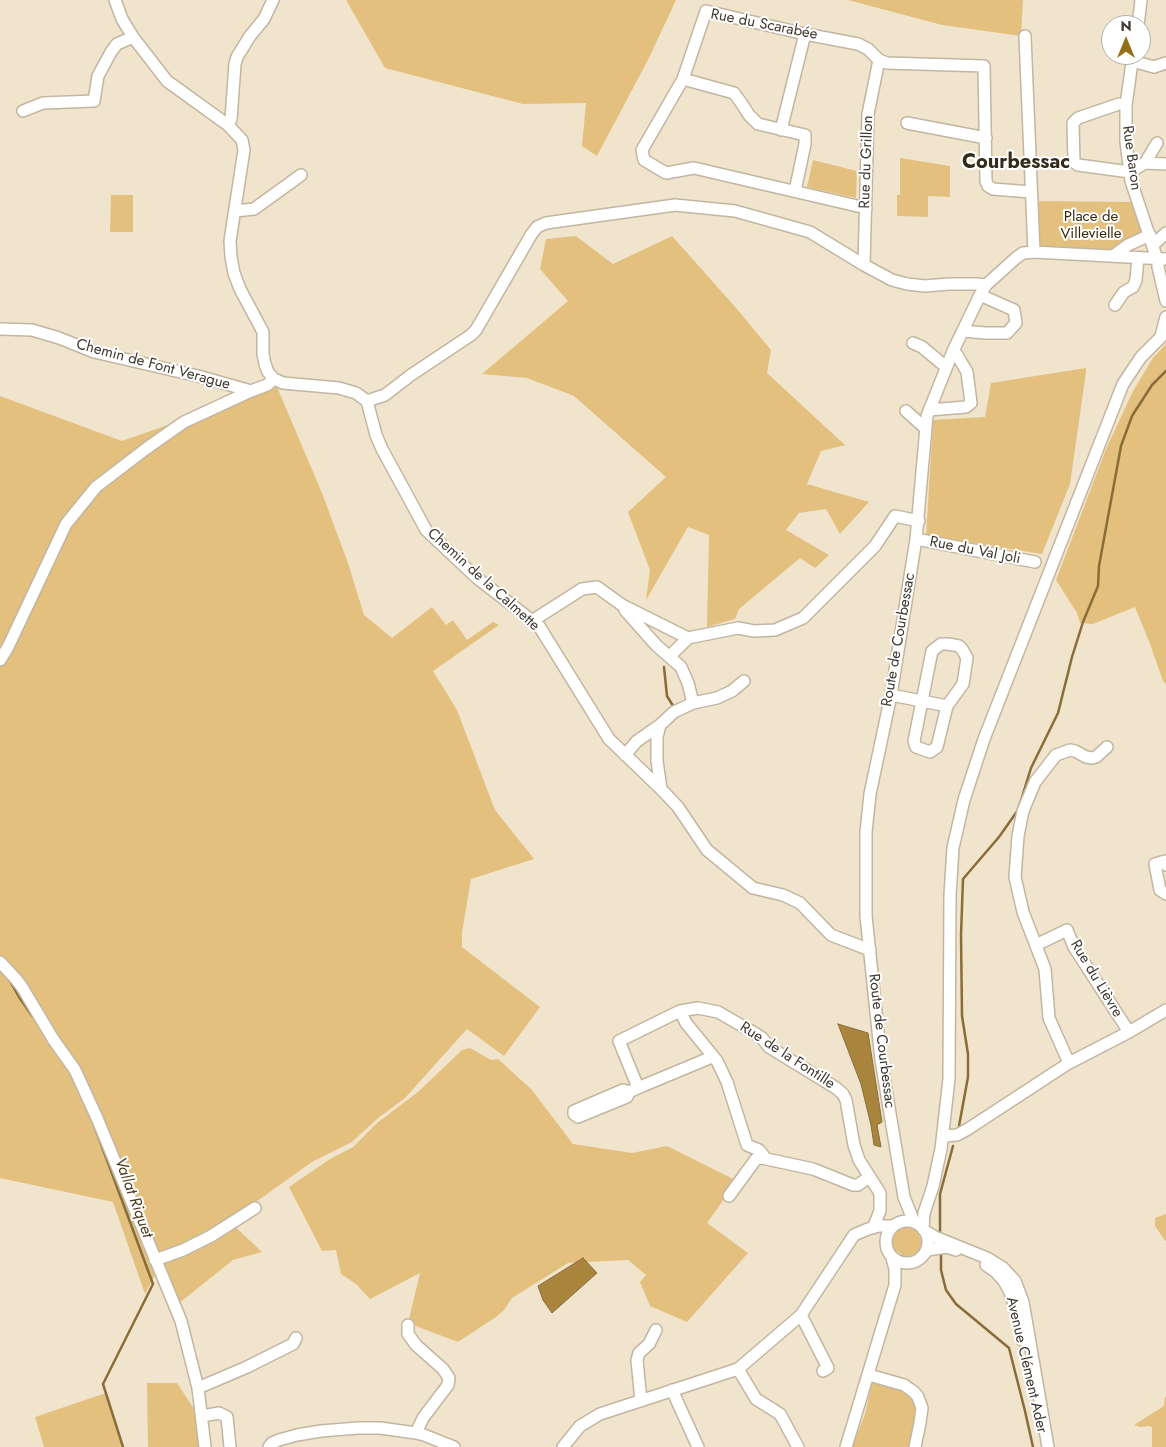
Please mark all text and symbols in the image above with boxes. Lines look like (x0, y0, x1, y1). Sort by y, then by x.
street label: Rue du Scarabée (709, 6, 819, 44)
north arrow (1101, 15, 1151, 65)
text: N (1120, 16, 1132, 36)
street label: Rue du Grillon (856, 115, 878, 209)
street label: Rue Baron (1118, 125, 1144, 191)
district label: Courbessac (962, 151, 1070, 175)
park label: Place de Villevielle (1060, 208, 1122, 243)
street label: Chemin de Font Verague (74, 336, 232, 394)
street label: Chemin de la Calmette (423, 525, 543, 635)
street label: Rue du Val Joli (928, 533, 1022, 569)
street label: Route de Courbessac (878, 572, 920, 708)
street label: Rue du Lièvre (1066, 937, 1126, 1021)
street label: Route de Courbessac (864, 973, 898, 1109)
street label: Rue de la Fontille (736, 1019, 838, 1093)
water label: Vallat Riquet (110, 1156, 156, 1240)
street label: Avenue Clément Ader (1002, 1295, 1050, 1435)

